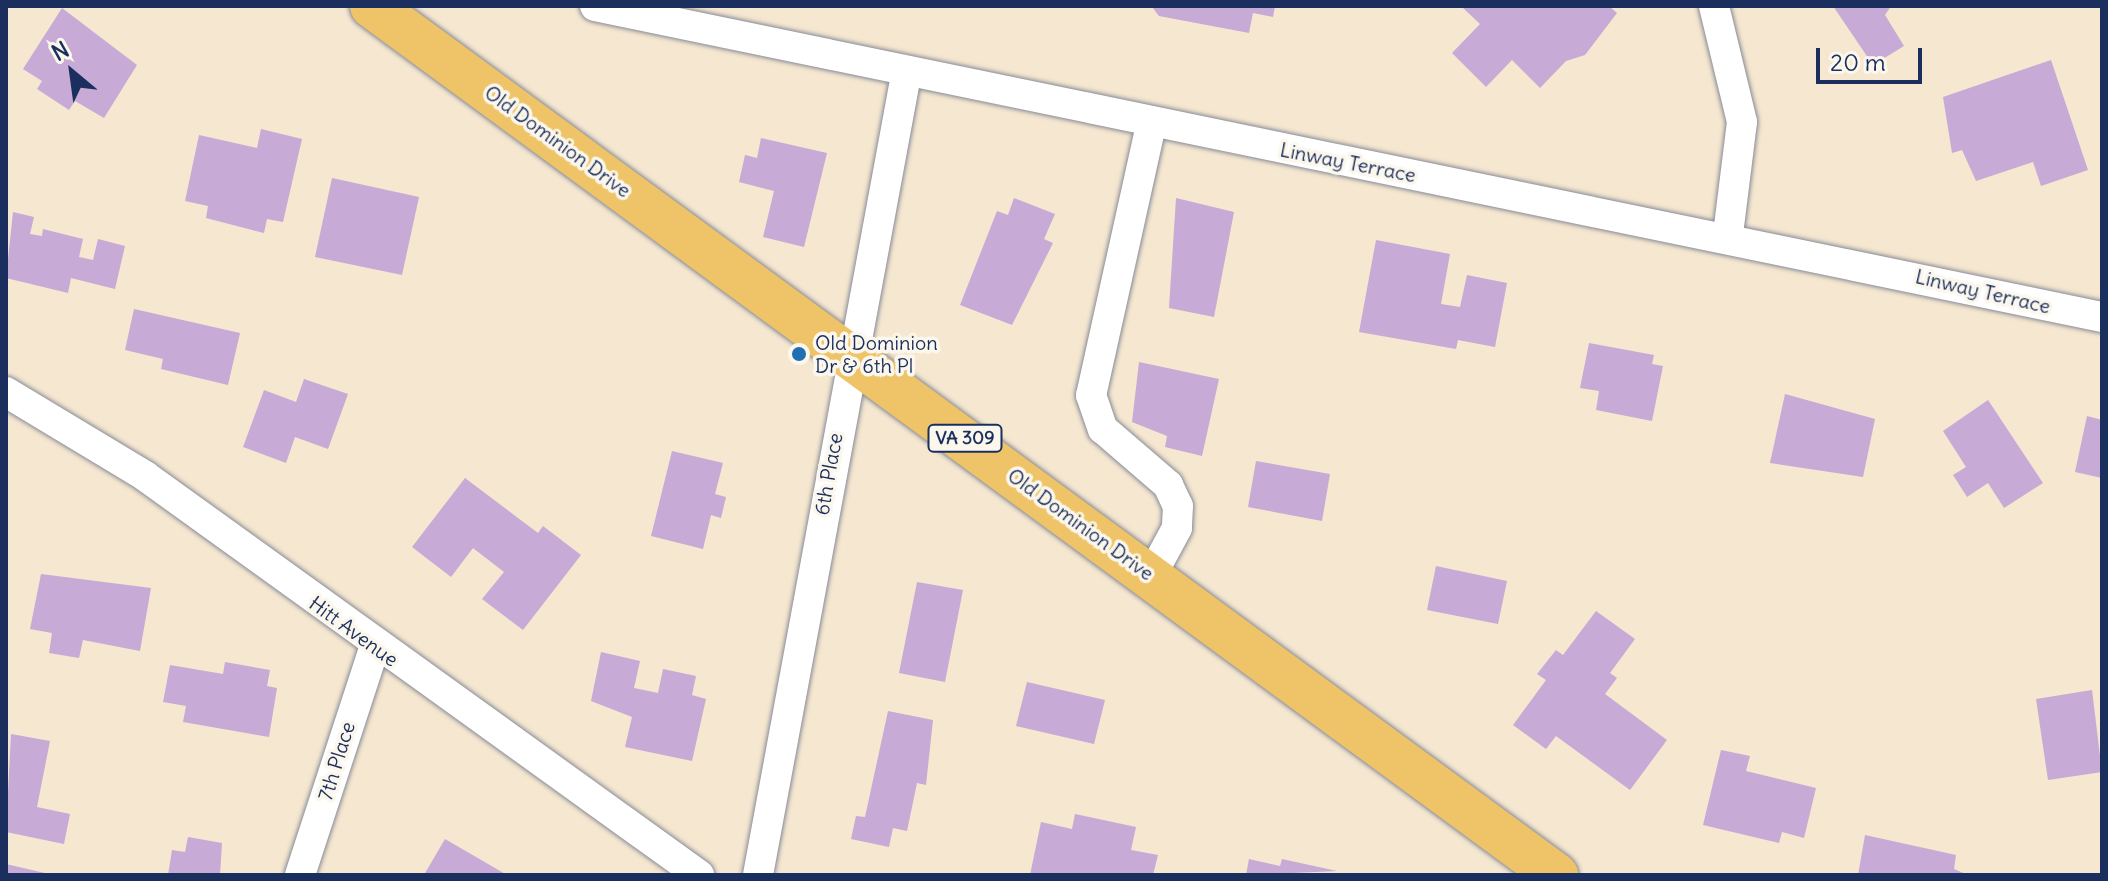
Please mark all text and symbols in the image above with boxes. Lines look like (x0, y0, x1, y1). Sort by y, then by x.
north arrow (32, 32, 112, 112)
scale bar (1820, 32, 1926, 82)
text: N (47, 35, 74, 67)
text: 20 m (1830, 47, 1886, 77)
street label: Old Dominion Drive (480, 80, 636, 202)
street label: Linway Terrace (1278, 137, 1418, 187)
street label: Linway Terrace (1913, 264, 2053, 318)
place label: Old Dominion Dr & 6th Pl (815, 330, 938, 377)
marker: Old Dominion Dr & 6th Pl (790, 345, 808, 363)
road number: VA 309 (927, 424, 1003, 452)
street label: 6th Place (809, 431, 847, 517)
street label: Old Dominion Drive (1003, 463, 1159, 585)
street label: Hitt Avenue (305, 591, 403, 671)
street label: 7th Place (313, 719, 359, 803)

